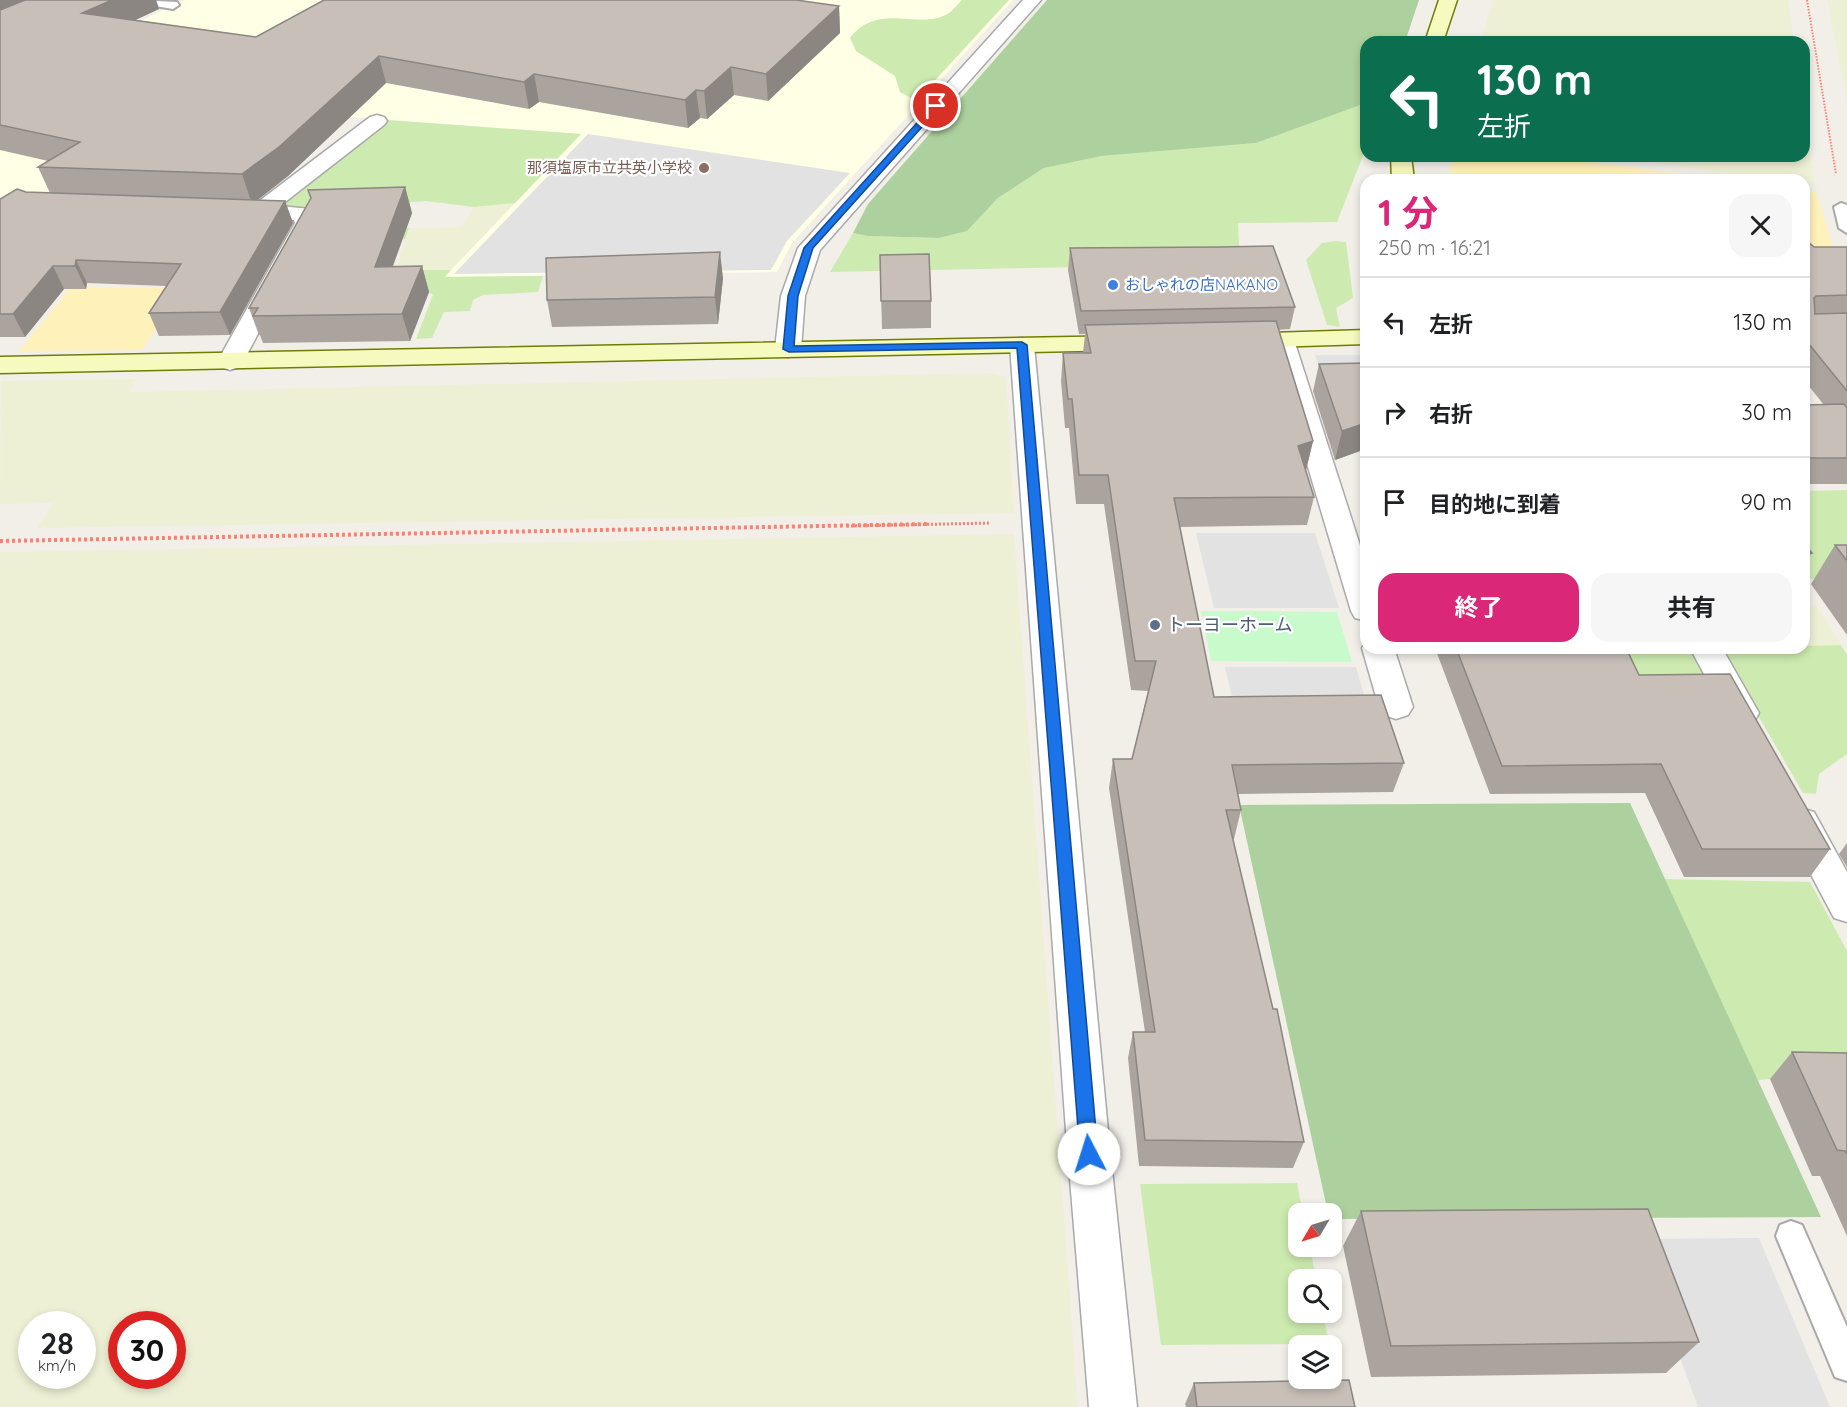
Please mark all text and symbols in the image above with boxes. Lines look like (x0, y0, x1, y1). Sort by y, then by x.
text: 130 m (1477, 53, 1592, 106)
icon: left (1378, 60, 1456, 138)
pin (910, 80, 961, 131)
icon: arrive (919, 89, 952, 122)
text: 左折 (1477, 109, 1531, 143)
place label: 那須塩原市立共英小学校 (527, 158, 692, 177)
marker: 那須塩原市立共英小学校 (697, 161, 711, 175)
text: 1 分 (1378, 190, 1438, 235)
button: close (1729, 194, 1792, 257)
text: 250 m · 16:21 (1378, 235, 1491, 260)
place label: おしゃれの店NAKANO (1125, 275, 1278, 294)
marker: おしゃれの店NAKANO (1106, 278, 1120, 292)
icon: left (1378, 306, 1411, 339)
text: 130 m (1733, 308, 1792, 336)
text: 左折 (1429, 310, 1473, 338)
icon: right (1378, 396, 1411, 429)
text: 30 m (1741, 398, 1792, 426)
text: 右折 (1429, 400, 1473, 428)
icon: arrive (1378, 486, 1411, 519)
text: 90 m (1741, 488, 1792, 516)
text: 目的地に到着 (1429, 490, 1561, 518)
button: 終了 (1378, 573, 1579, 642)
button: 共有 (1591, 573, 1792, 642)
place label: トーヨーホーム (1167, 613, 1292, 636)
marker: トーヨーホーム (1148, 618, 1162, 632)
position arrow (1057, 1122, 1121, 1186)
north arrow (1288, 1203, 1342, 1257)
map controls (1288, 1203, 1342, 1389)
button: search (1288, 1269, 1342, 1323)
speed limit sign: 30 (108, 1311, 186, 1389)
text: 28 (40, 1324, 74, 1362)
button: layers (1288, 1335, 1342, 1389)
text: km/h (38, 1356, 76, 1375)

